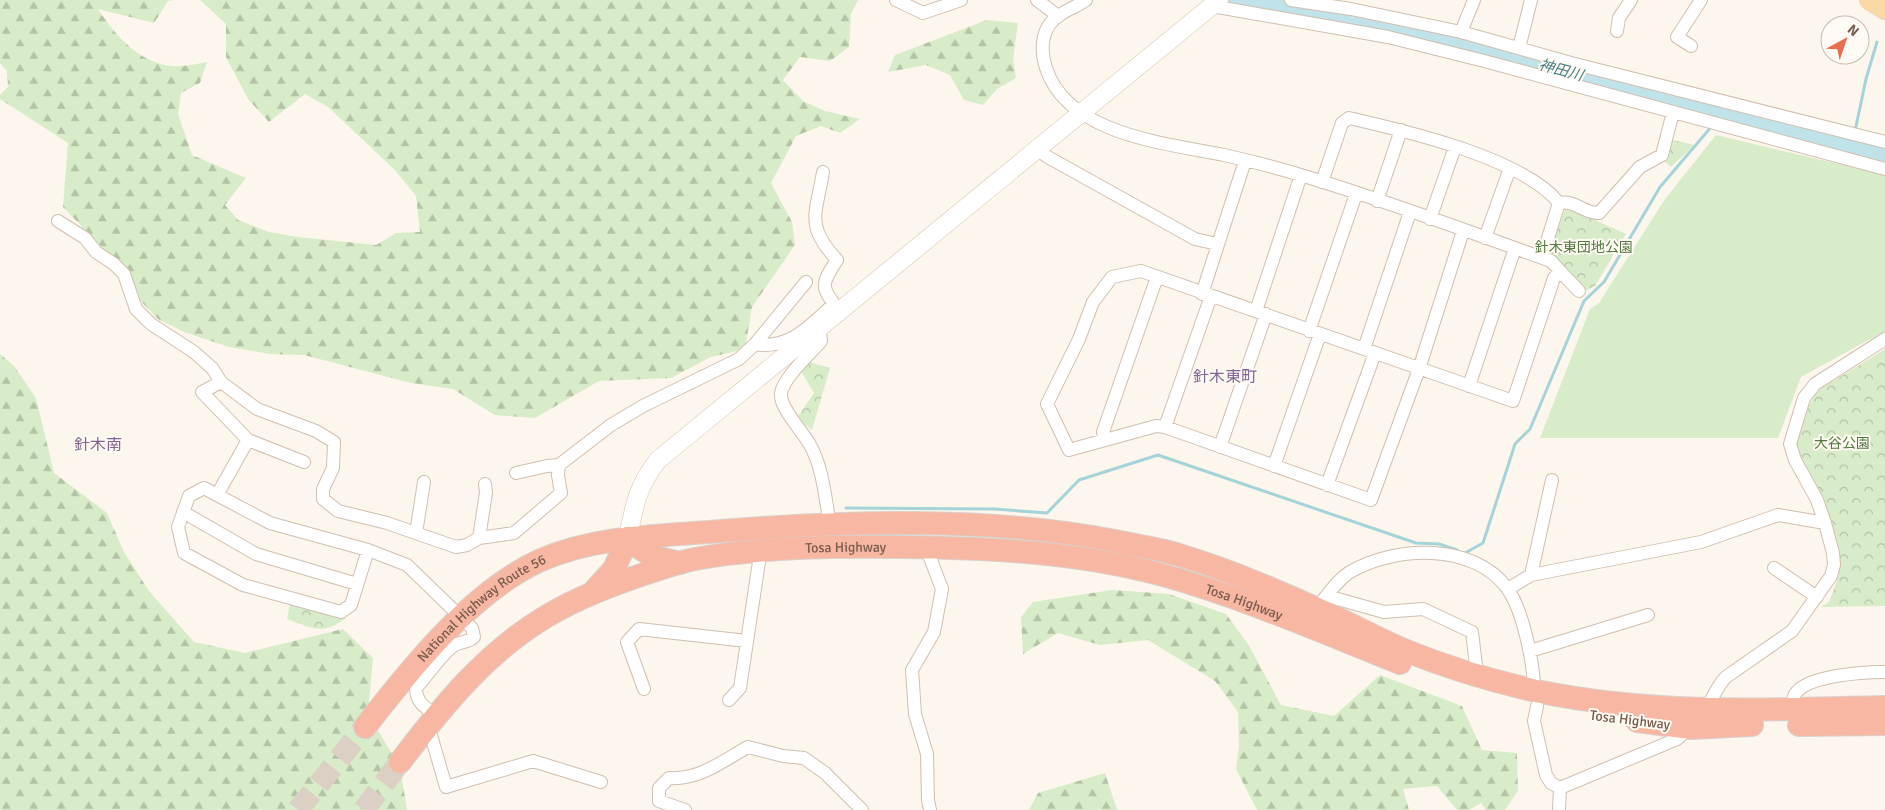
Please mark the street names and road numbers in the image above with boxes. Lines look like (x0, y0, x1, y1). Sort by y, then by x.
street label: Tosa Highway (805, 538, 887, 556)
street label: National Highway Route 56 (413, 550, 548, 665)
street label: Tosa Highway (1203, 580, 1286, 624)
street label: Tosa Highway (1589, 707, 1672, 733)

